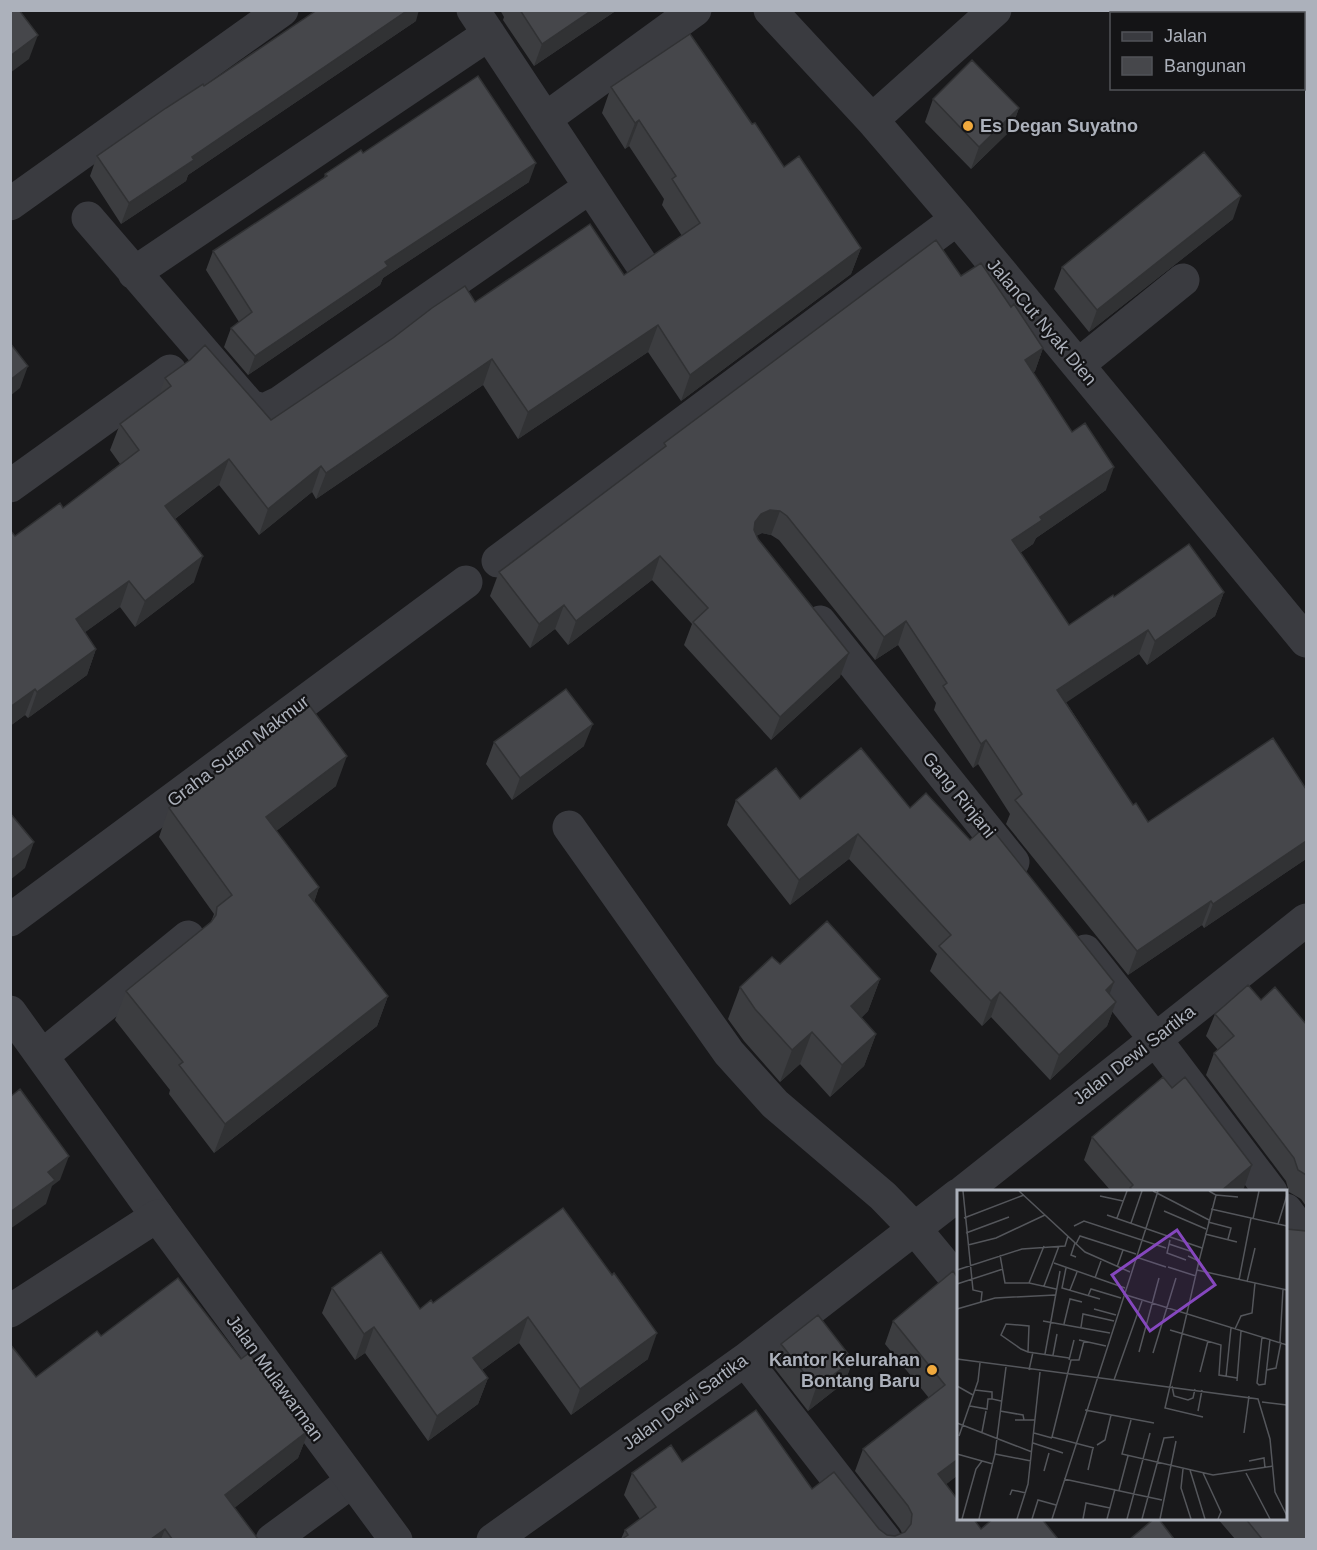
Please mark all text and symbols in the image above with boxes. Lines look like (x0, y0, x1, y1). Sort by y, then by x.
legend (1110, 12, 1305, 90)
text: Jalan (1164, 26, 1207, 46)
text: Bangunan (1164, 56, 1246, 76)
place label: Es Degan Suyatno (980, 116, 1138, 136)
marker: Es Degan Suyatno (961, 119, 975, 133)
street label: JalanCut Nyak Dien (983, 255, 1101, 389)
street label: Graha Sutan Makmur (163, 691, 313, 811)
street label: Gang Rinjani (918, 748, 1000, 842)
street label: Jalan Dewi Sartika (1069, 1001, 1200, 1109)
inset map (957, 1190, 1287, 1520)
street label: Jalan Mulawarman (223, 1311, 327, 1445)
street label: Jalan Dewi Sartika (619, 1350, 752, 1454)
place label: Kantor Kelurahan Bontang Baru (769, 1350, 920, 1391)
marker: Kantor Kelurahan Bontang Baru (925, 1363, 939, 1377)

